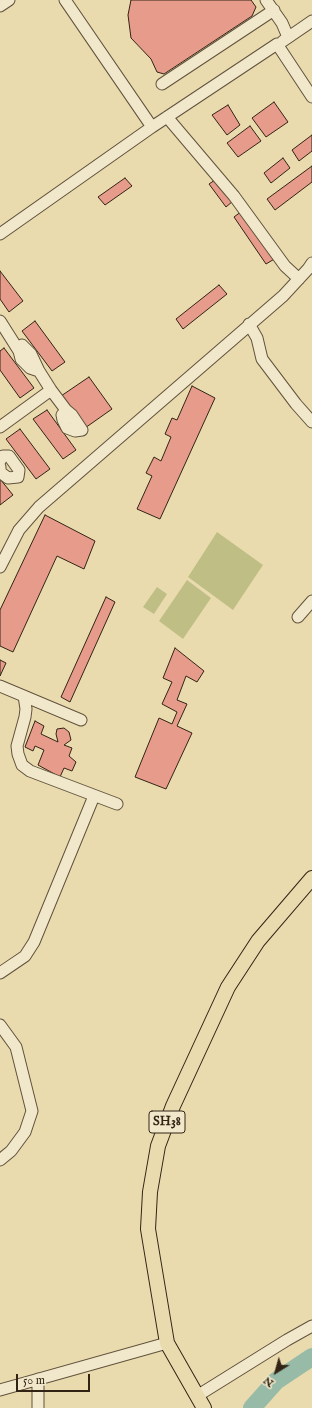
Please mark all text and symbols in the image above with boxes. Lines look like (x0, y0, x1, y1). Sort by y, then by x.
road number: SH38 (149, 1111, 185, 1133)
north arrow (256, 1352, 296, 1392)
scale bar (18, 1366, 92, 1392)
text: 50 m (23, 1373, 45, 1388)
text: N (261, 1373, 277, 1390)

